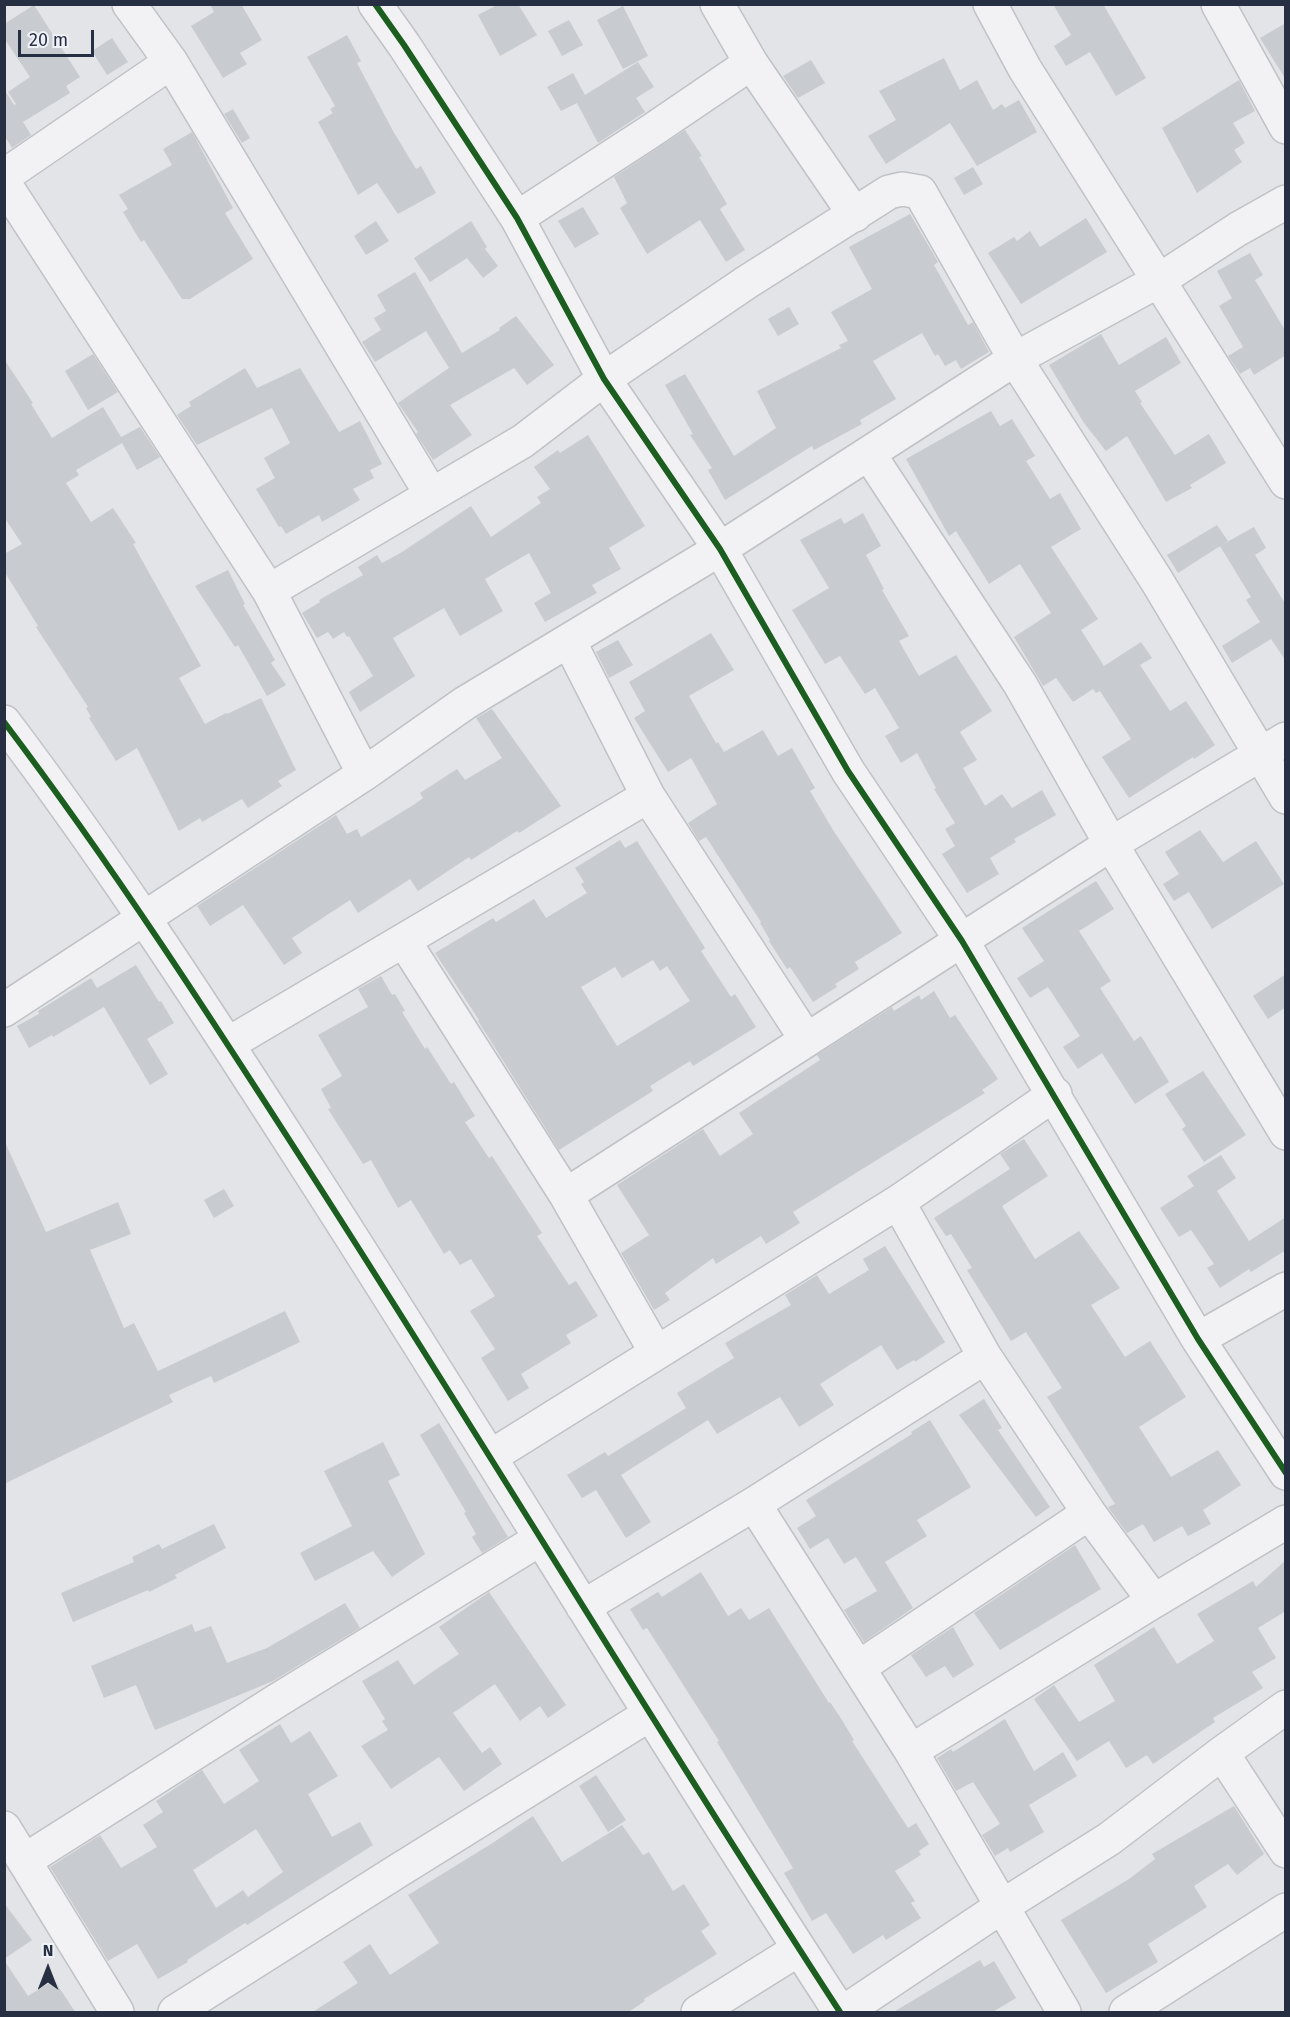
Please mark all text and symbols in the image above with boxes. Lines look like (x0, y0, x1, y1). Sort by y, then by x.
scale bar (21, 18, 98, 56)
text: 20 m (29, 29, 68, 51)
north arrow (18, 1939, 78, 1999)
text: N (43, 1941, 53, 1960)

